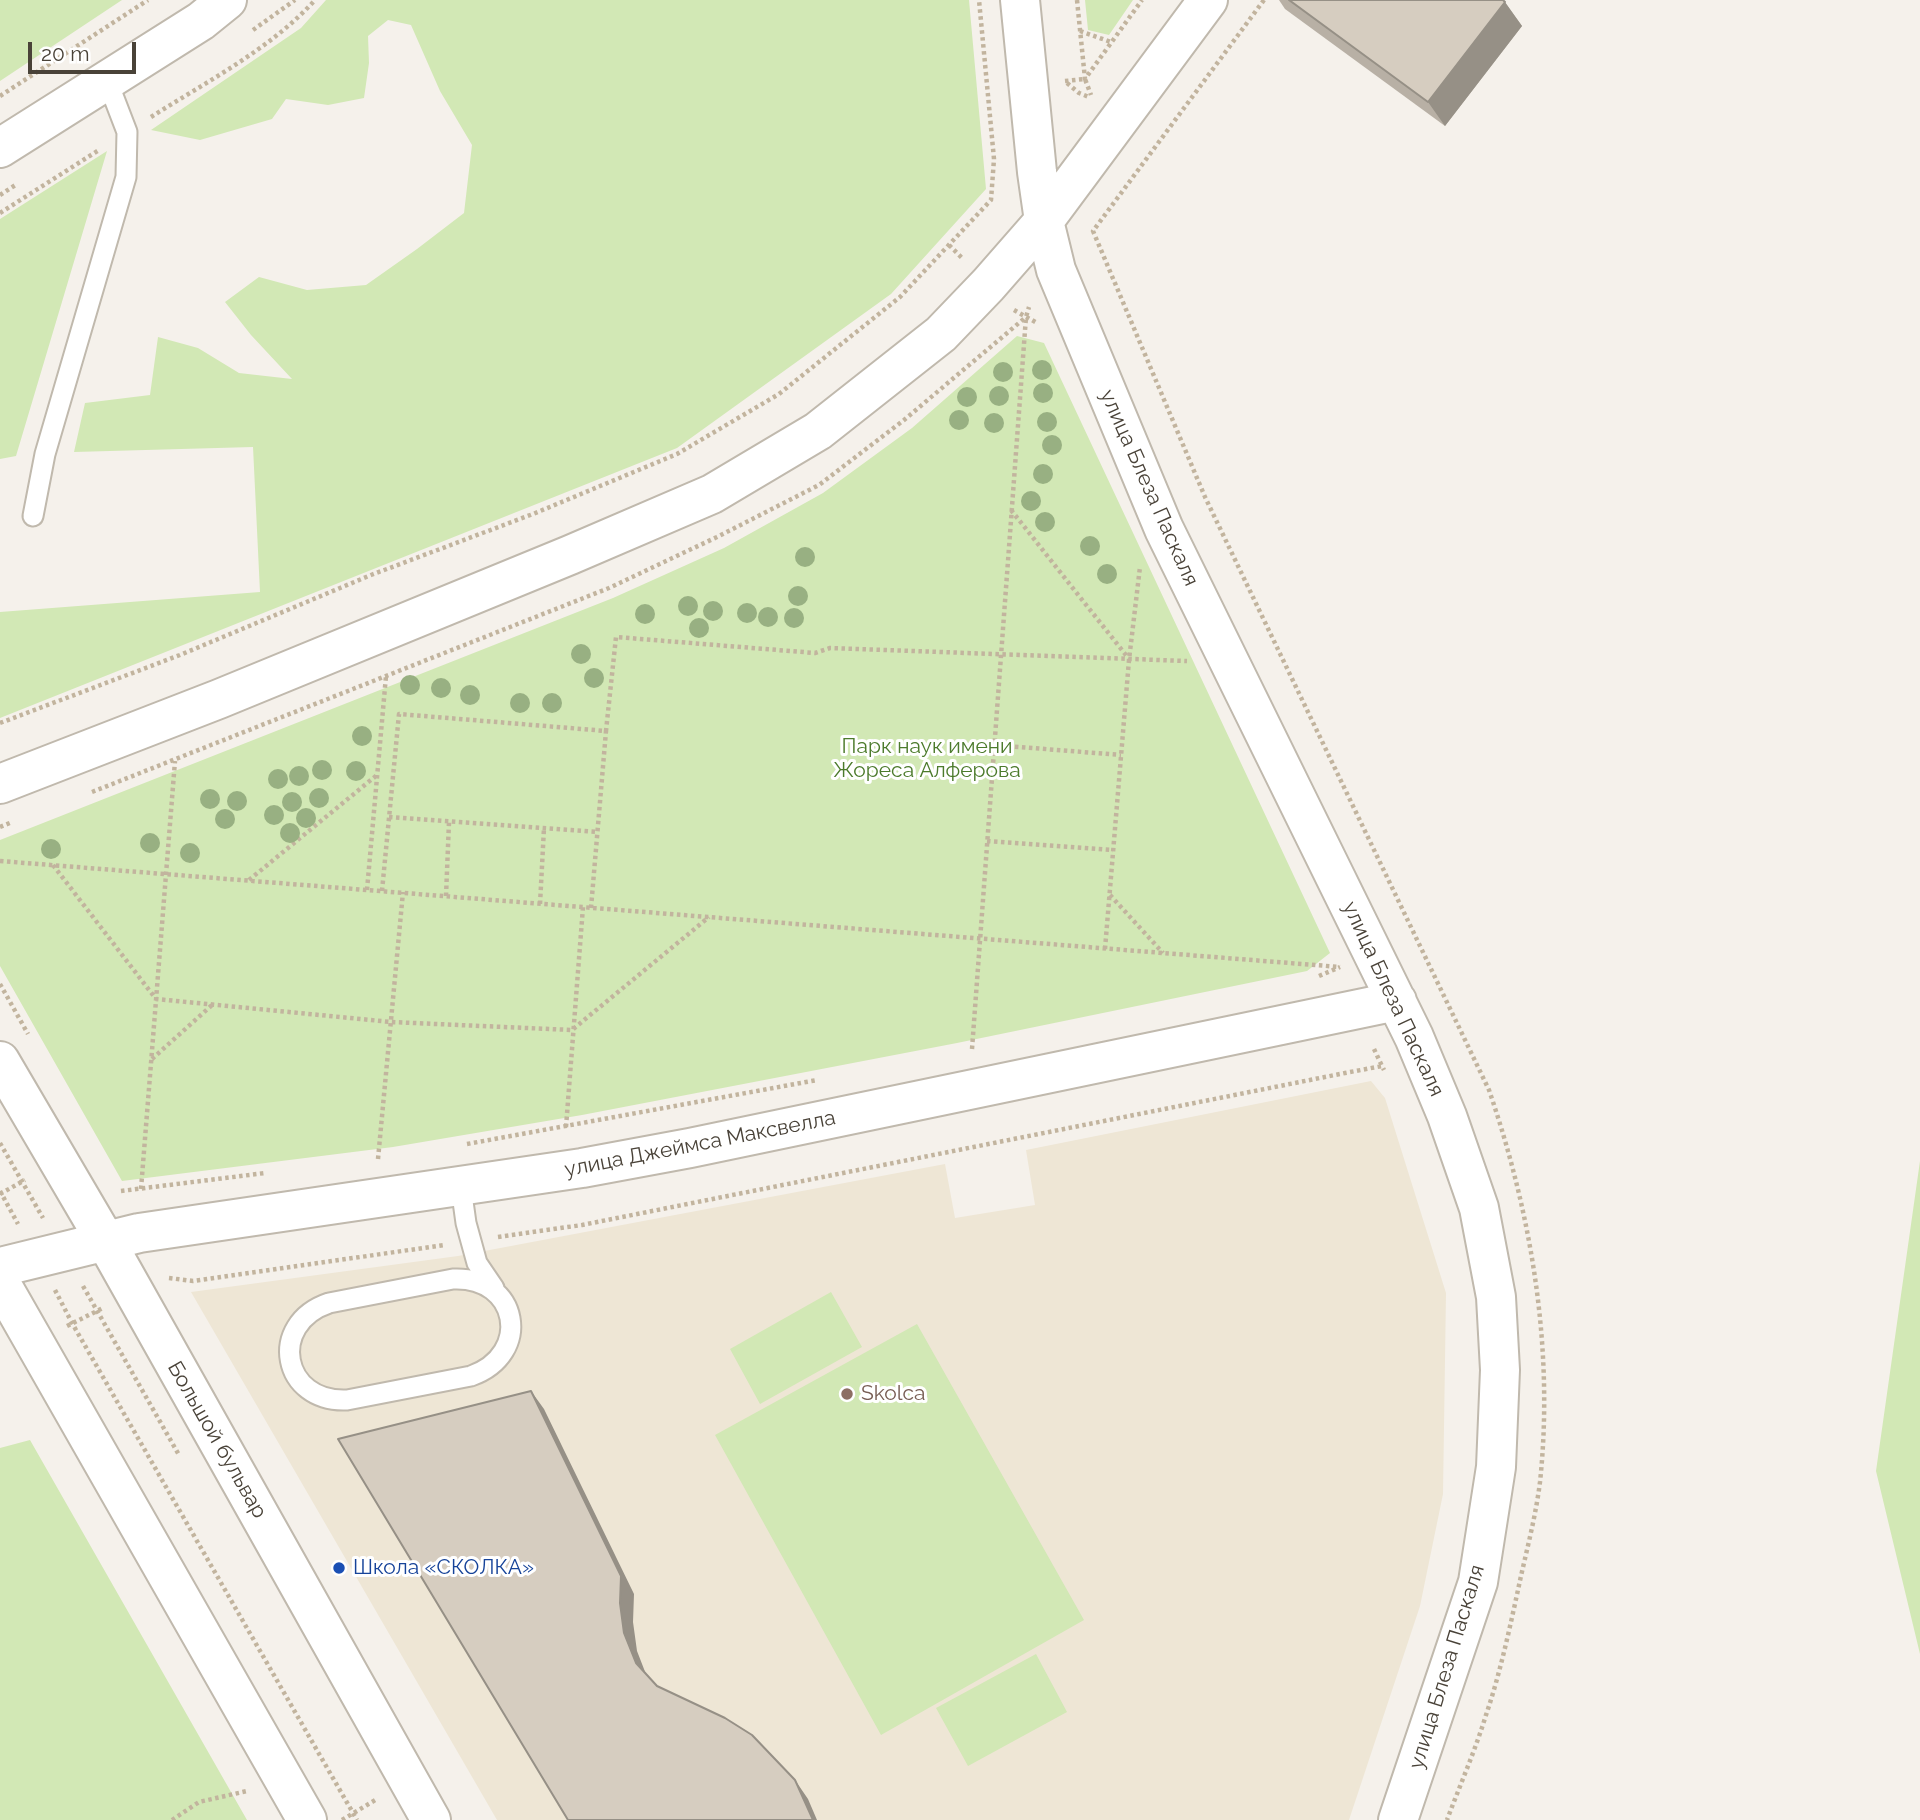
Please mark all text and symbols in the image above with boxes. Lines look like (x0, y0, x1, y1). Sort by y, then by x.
scale bar (32, 28, 140, 72)
text: 20 m (41, 41, 89, 66)
street label: улица Блеза Паскаля (1094, 386, 1204, 590)
park label: Парк наук имени Жореса Алферова (833, 734, 1021, 784)
street label: улица Блеза Паскаля (1337, 897, 1449, 1101)
street label: улица Джеймса Максвелла (562, 1105, 838, 1183)
street label: Большой бульвар (162, 1357, 272, 1523)
place label: Skolca (861, 1381, 925, 1407)
marker: Skolca (839, 1386, 855, 1402)
place label: Школа «СКОЛКА» (353, 1555, 534, 1581)
marker: Школа «СКОЛКА» (331, 1560, 347, 1576)
street label: улица Блеза Паскаля (1404, 1562, 1490, 1772)

